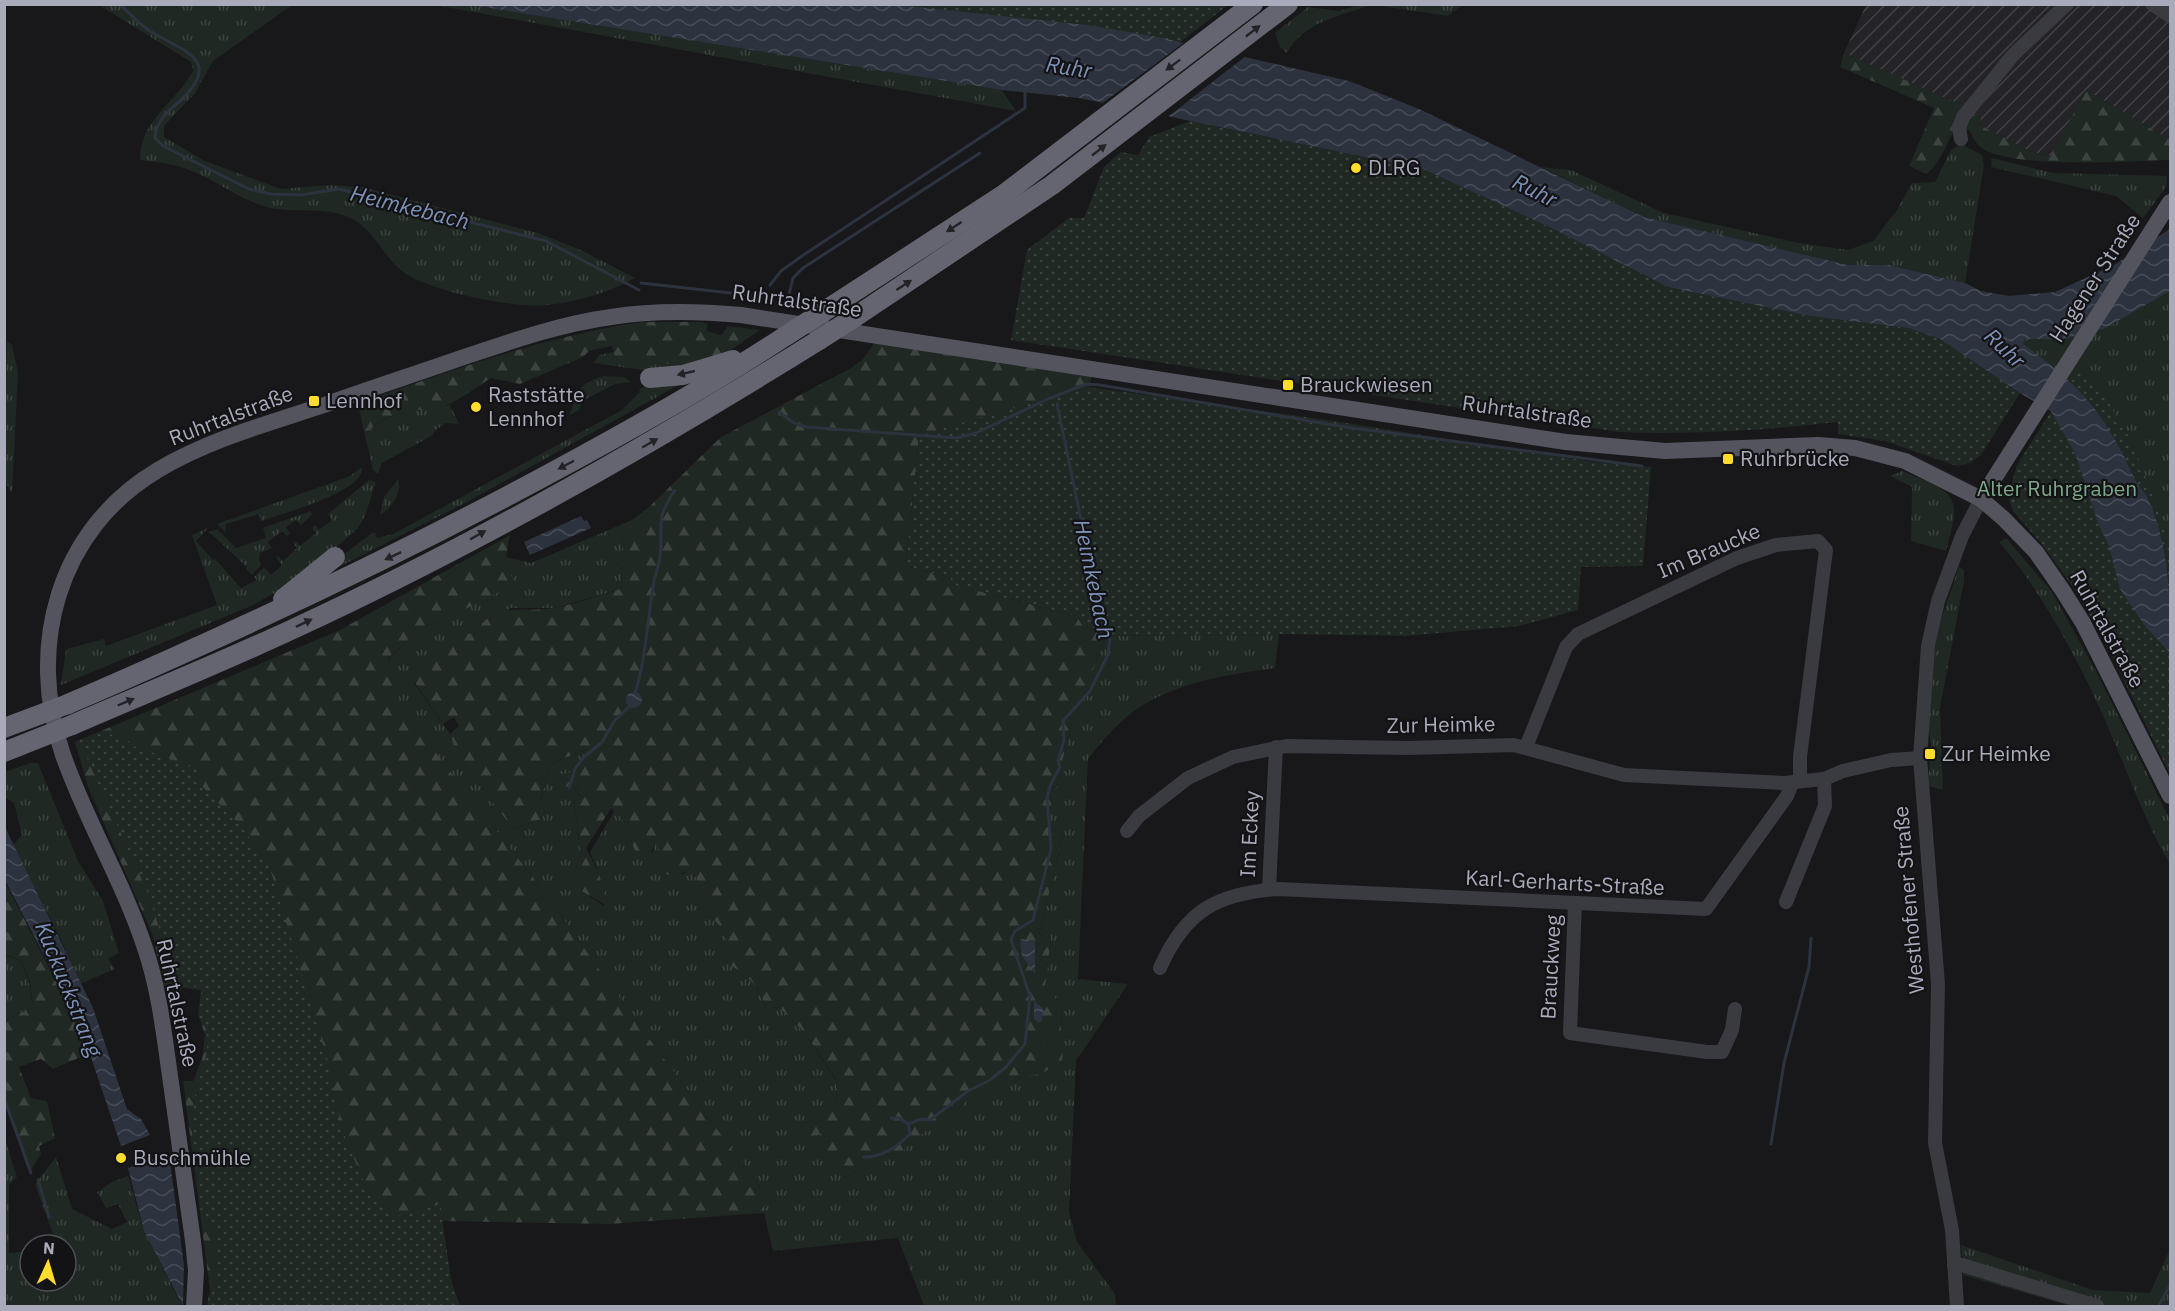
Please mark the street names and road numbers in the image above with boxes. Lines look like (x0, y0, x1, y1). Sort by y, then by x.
street label: Hagener Straße (2042, 208, 2146, 347)
street label: Ruhrtalstraße (731, 277, 864, 323)
street label: Ruhrtalstraße (165, 379, 297, 452)
street label: Ruhrtalstraße (1461, 388, 1594, 434)
street label: Im Braucke (1653, 516, 1764, 584)
street label: Ruhrtalstraße (2064, 565, 2152, 692)
street label: Zur Heimke (1386, 709, 1496, 739)
street label: Im Eckey (1233, 789, 1265, 878)
street label: Westhofener Straße (1886, 805, 1930, 995)
street label: Karl-Gerharts-Straße (1465, 863, 1665, 901)
street label: Brauckweg (1533, 914, 1567, 1020)
street label: Ruhrtalstraße (151, 936, 205, 1070)

